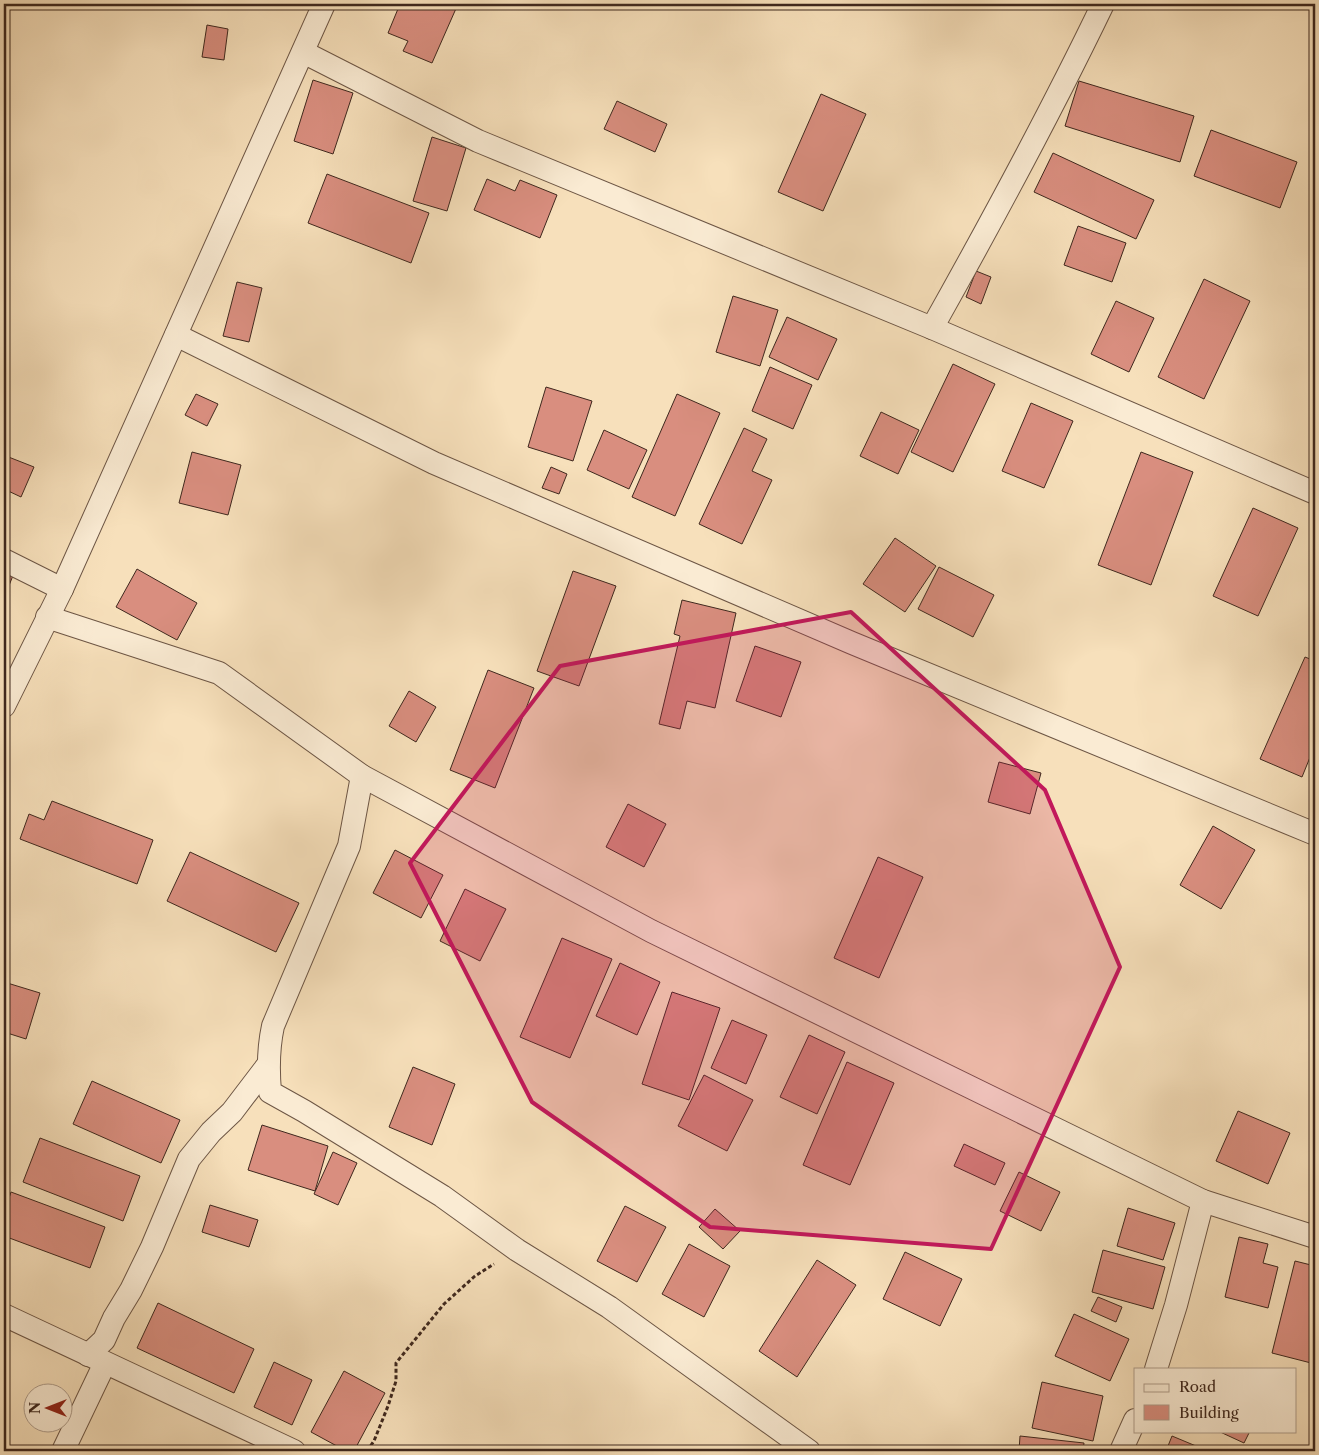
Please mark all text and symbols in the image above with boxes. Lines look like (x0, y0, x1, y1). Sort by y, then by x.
legend (1134, 1368, 1296, 1432)
text: Road (1179, 1377, 1216, 1396)
north arrow (22, 1382, 72, 1432)
text: N (26, 1402, 44, 1414)
text: Building (1179, 1403, 1239, 1422)

